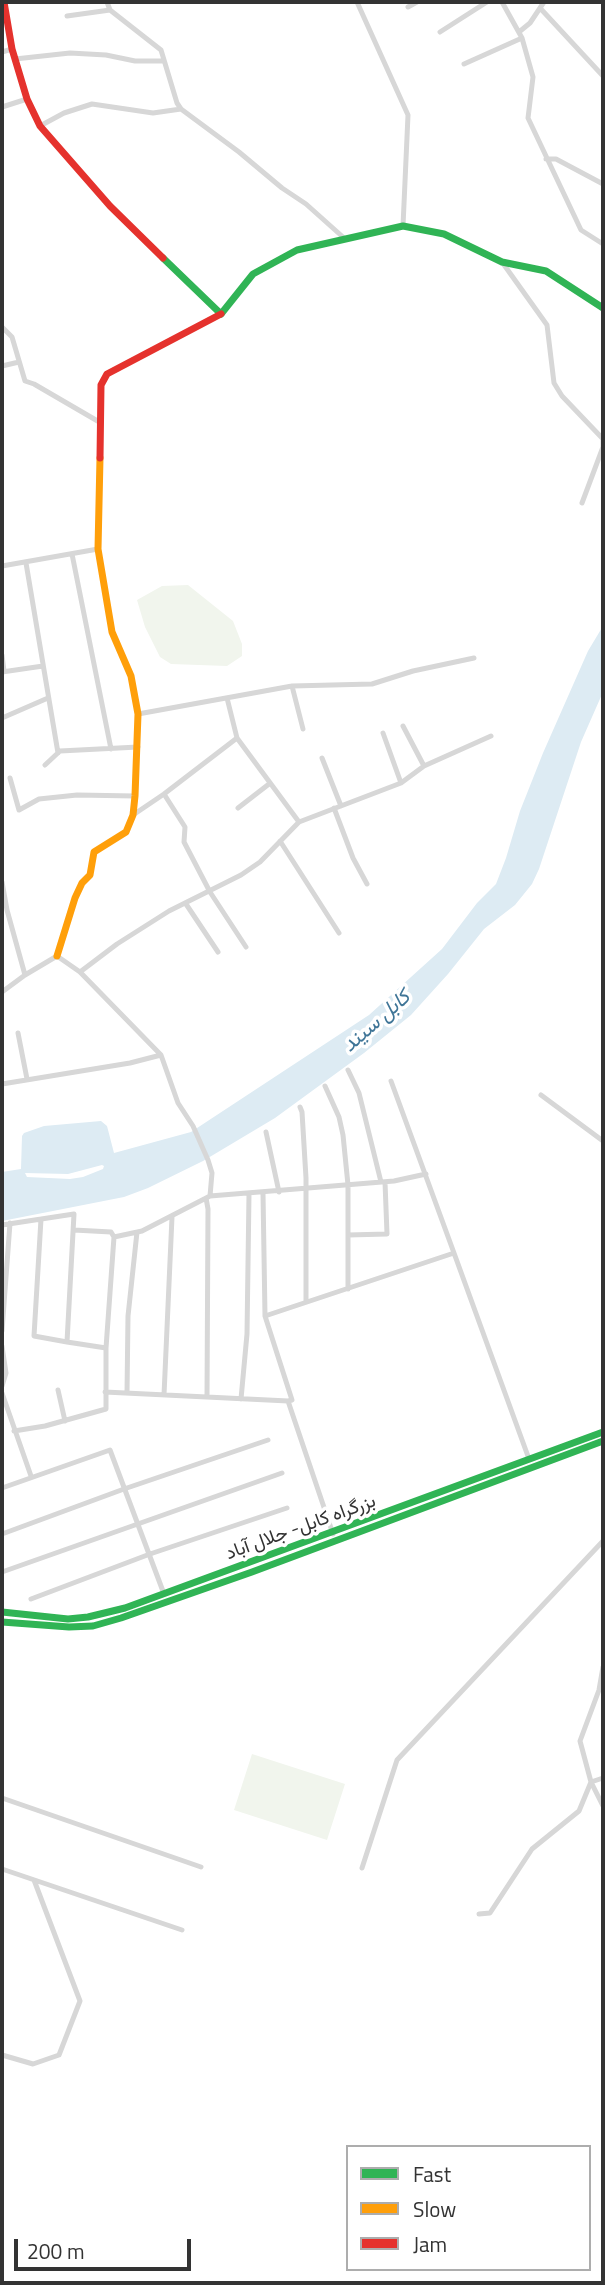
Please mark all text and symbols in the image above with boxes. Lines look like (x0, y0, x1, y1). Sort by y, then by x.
water label: کابل سيند (338, 986, 416, 1058)
street label: بزرگراه کابل- جلال آباد (223, 1490, 379, 1566)
legend (346, 2145, 591, 2271)
text: Fast (413, 2158, 451, 2190)
text: Slow (413, 2193, 456, 2225)
scale bar (18, 2226, 194, 2270)
text: Jam (413, 2228, 447, 2260)
text: 200 m (27, 2235, 84, 2267)

